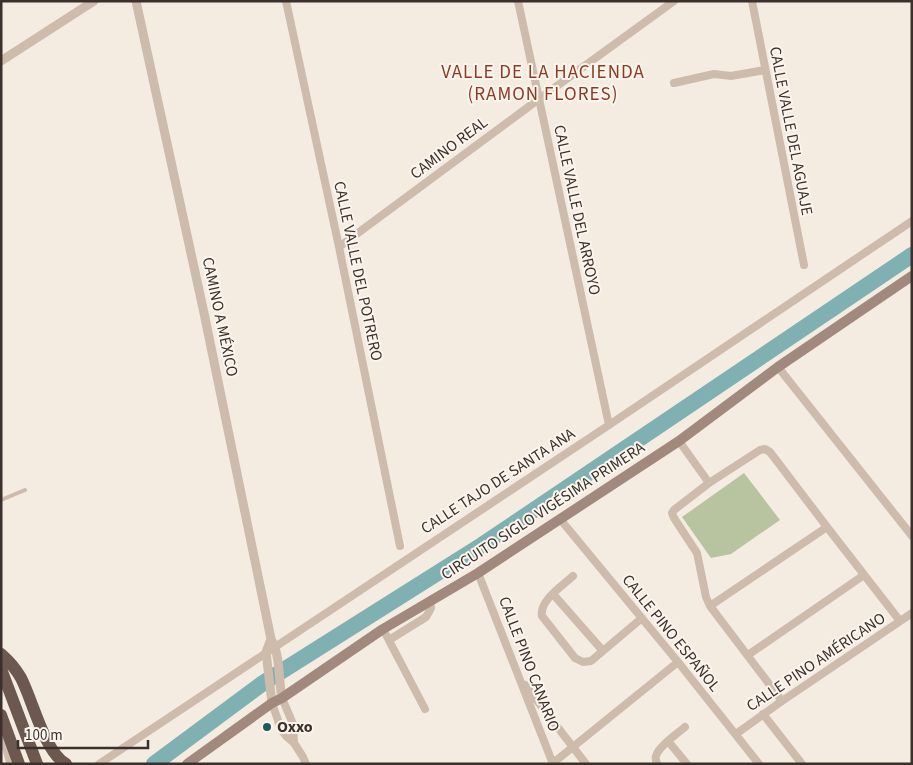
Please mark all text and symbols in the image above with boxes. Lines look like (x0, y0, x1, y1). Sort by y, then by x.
street label: CALLE VALLE DEL AGUAJE (764, 45, 818, 217)
district label: VALLE DE LA HACIENDA (RAMON FLORES) (441, 59, 645, 108)
street label: CAMINO REAL (406, 111, 492, 184)
street label: CALLE VALLE DEL ARROYO (548, 123, 606, 297)
street label: CALLE VALLE DEL POTRERO (328, 179, 388, 363)
street label: CAMINO A MÉXICO (197, 255, 243, 379)
street label: CALLE TAJO DE SANTA ANA (417, 423, 580, 539)
street label: CIRCUITO SIGLO VIGÉSIMA PRIMERA (437, 437, 649, 585)
street label: CALLE PINO ESPAÑOL (617, 570, 725, 697)
street label: CALLE PINO CANARIO (493, 593, 565, 735)
street label: CALLE PINO AMÉRICANO (742, 607, 890, 717)
place label: Oxxo (277, 716, 313, 738)
scale bar (18, 718, 148, 750)
marker: Oxxo (261, 721, 273, 733)
text: 100 m (25, 725, 63, 746)

